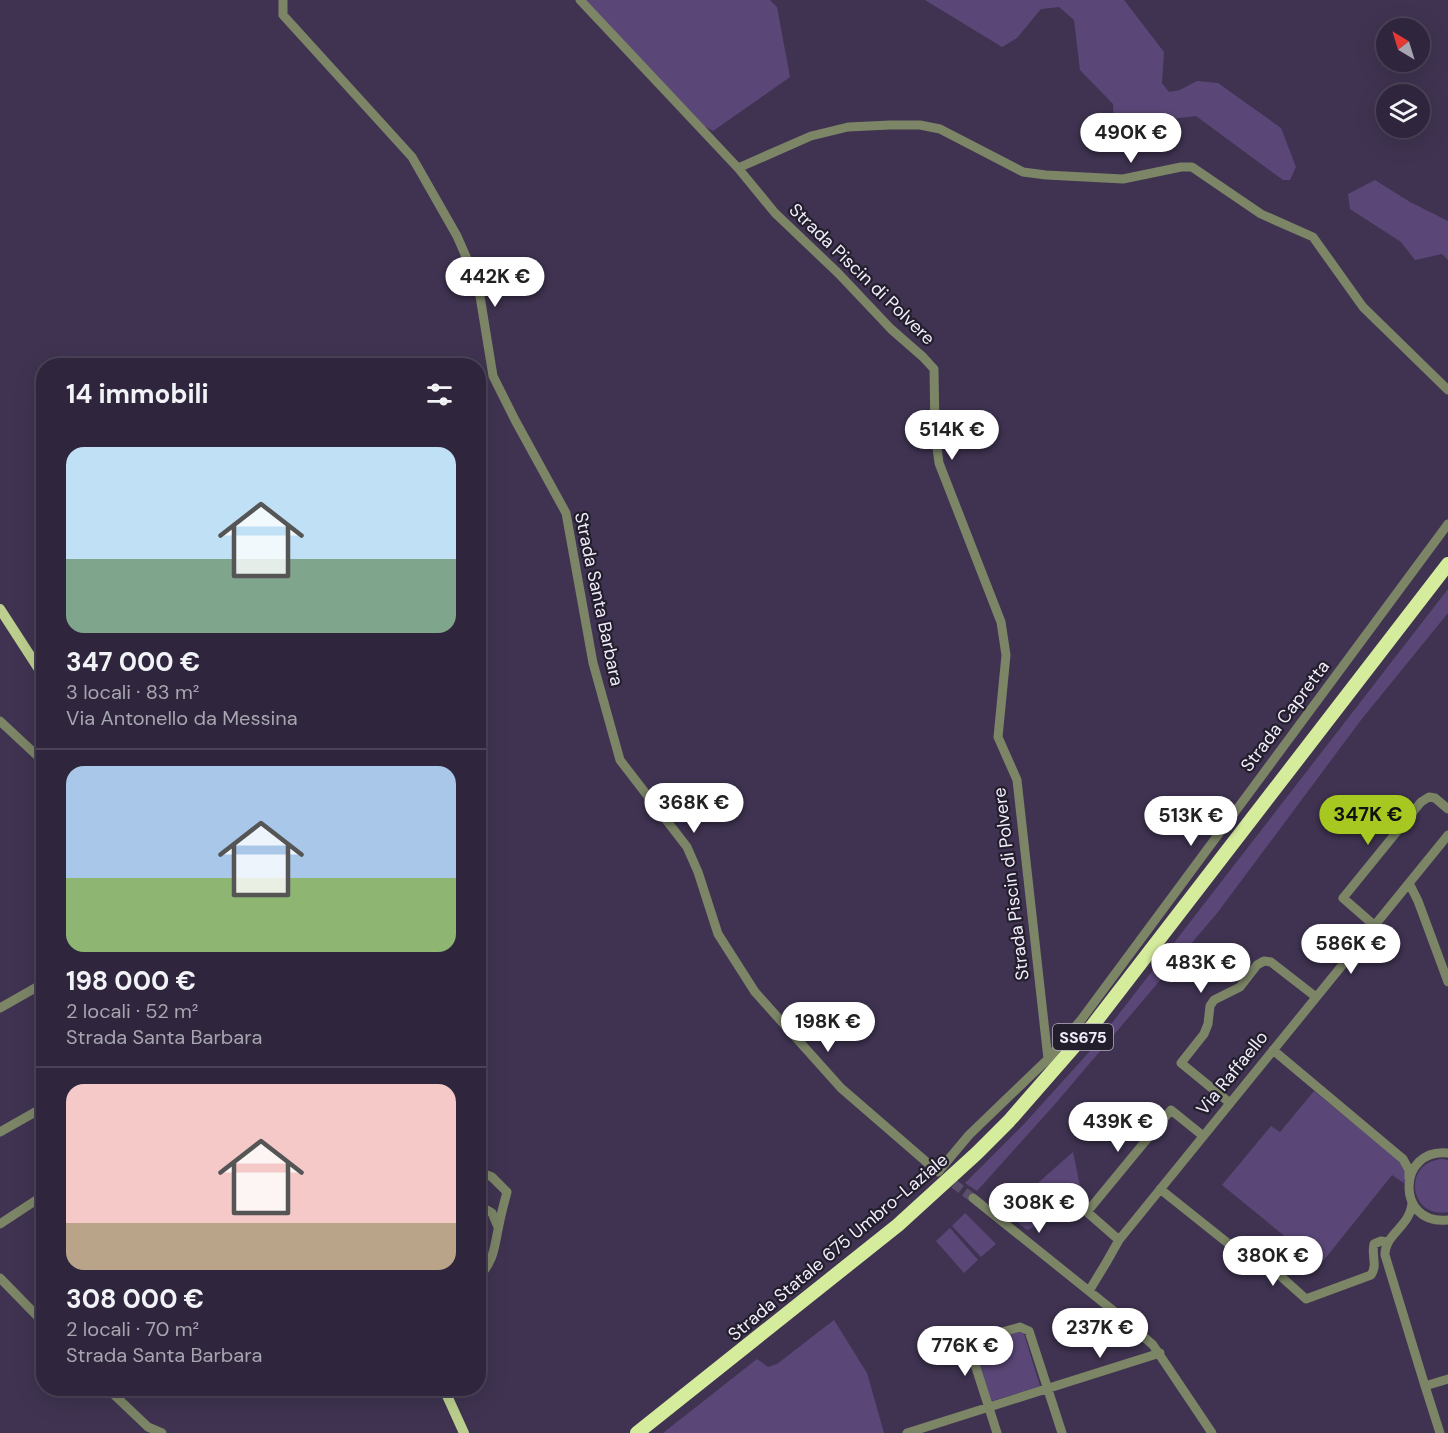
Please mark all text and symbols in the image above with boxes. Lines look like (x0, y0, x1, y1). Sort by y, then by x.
north arrow (1376, 18, 1430, 72)
map controls (1376, 18, 1430, 138)
button: layers (1376, 84, 1430, 138)
pin: 490K € (1082, 113, 1180, 164)
text: 490K € (1094, 119, 1168, 145)
street label: Strada Piscin di Polvere (784, 198, 940, 350)
pin: 442K € (446, 257, 544, 308)
text: 442K € (459, 263, 531, 289)
text: 14 immobili (66, 377, 209, 411)
icon: filters (423, 378, 456, 411)
pin: 514K € (903, 410, 1001, 461)
text: 514K € (919, 416, 985, 442)
icon: home (207, 486, 315, 594)
street label: Strada Santa Barbara (569, 510, 629, 688)
text: 347 000 € (66, 645, 200, 679)
street label: Strada Capretta (1235, 655, 1335, 777)
text: 3 locali · 83 m² (66, 679, 199, 705)
text: Via Antonello da Messina (66, 705, 298, 731)
pin: 368K € (645, 783, 743, 834)
street label: Strada Piscin di Polvere (987, 786, 1035, 982)
text: 368K € (659, 789, 729, 815)
pin: 347K € (1319, 795, 1417, 846)
pin: 513K € (1142, 796, 1240, 847)
text: 347K € (1333, 801, 1403, 827)
text: 513K € (1158, 802, 1224, 828)
icon: home (207, 805, 315, 913)
pin: 586K € (1302, 924, 1400, 975)
text: 586K € (1315, 930, 1387, 956)
pin: 483K € (1152, 943, 1250, 994)
text: 483K € (1165, 949, 1237, 975)
text: 198 000 € (66, 964, 196, 998)
text: 2 locali · 52 m² (66, 998, 198, 1024)
pin: 198K € (779, 1002, 877, 1053)
text: 198K € (795, 1008, 861, 1034)
text: Strada Santa Barbara (66, 1024, 262, 1050)
road number: SS675 (1053, 1024, 1113, 1050)
street label: Via Raffaello (1191, 1026, 1273, 1120)
pin: 439K € (1069, 1102, 1167, 1153)
text: 439K € (1083, 1108, 1153, 1134)
icon: home (207, 1123, 315, 1231)
street label: Strada Statale 675 Umbro-Laziale (723, 1148, 953, 1346)
pin: 308K € (990, 1183, 1088, 1234)
text: 308K € (1003, 1189, 1075, 1215)
pin: 380K € (1224, 1236, 1322, 1287)
text: 380K € (1237, 1242, 1309, 1268)
text: 308 000 € (66, 1282, 204, 1316)
pin: 237K € (1051, 1308, 1149, 1359)
text: 237K € (1066, 1314, 1134, 1340)
text: 2 locali · 70 m² (66, 1316, 199, 1342)
pin: 776K € (916, 1326, 1014, 1377)
text: 776K € (931, 1332, 999, 1358)
text: Strada Santa Barbara (66, 1342, 262, 1368)

